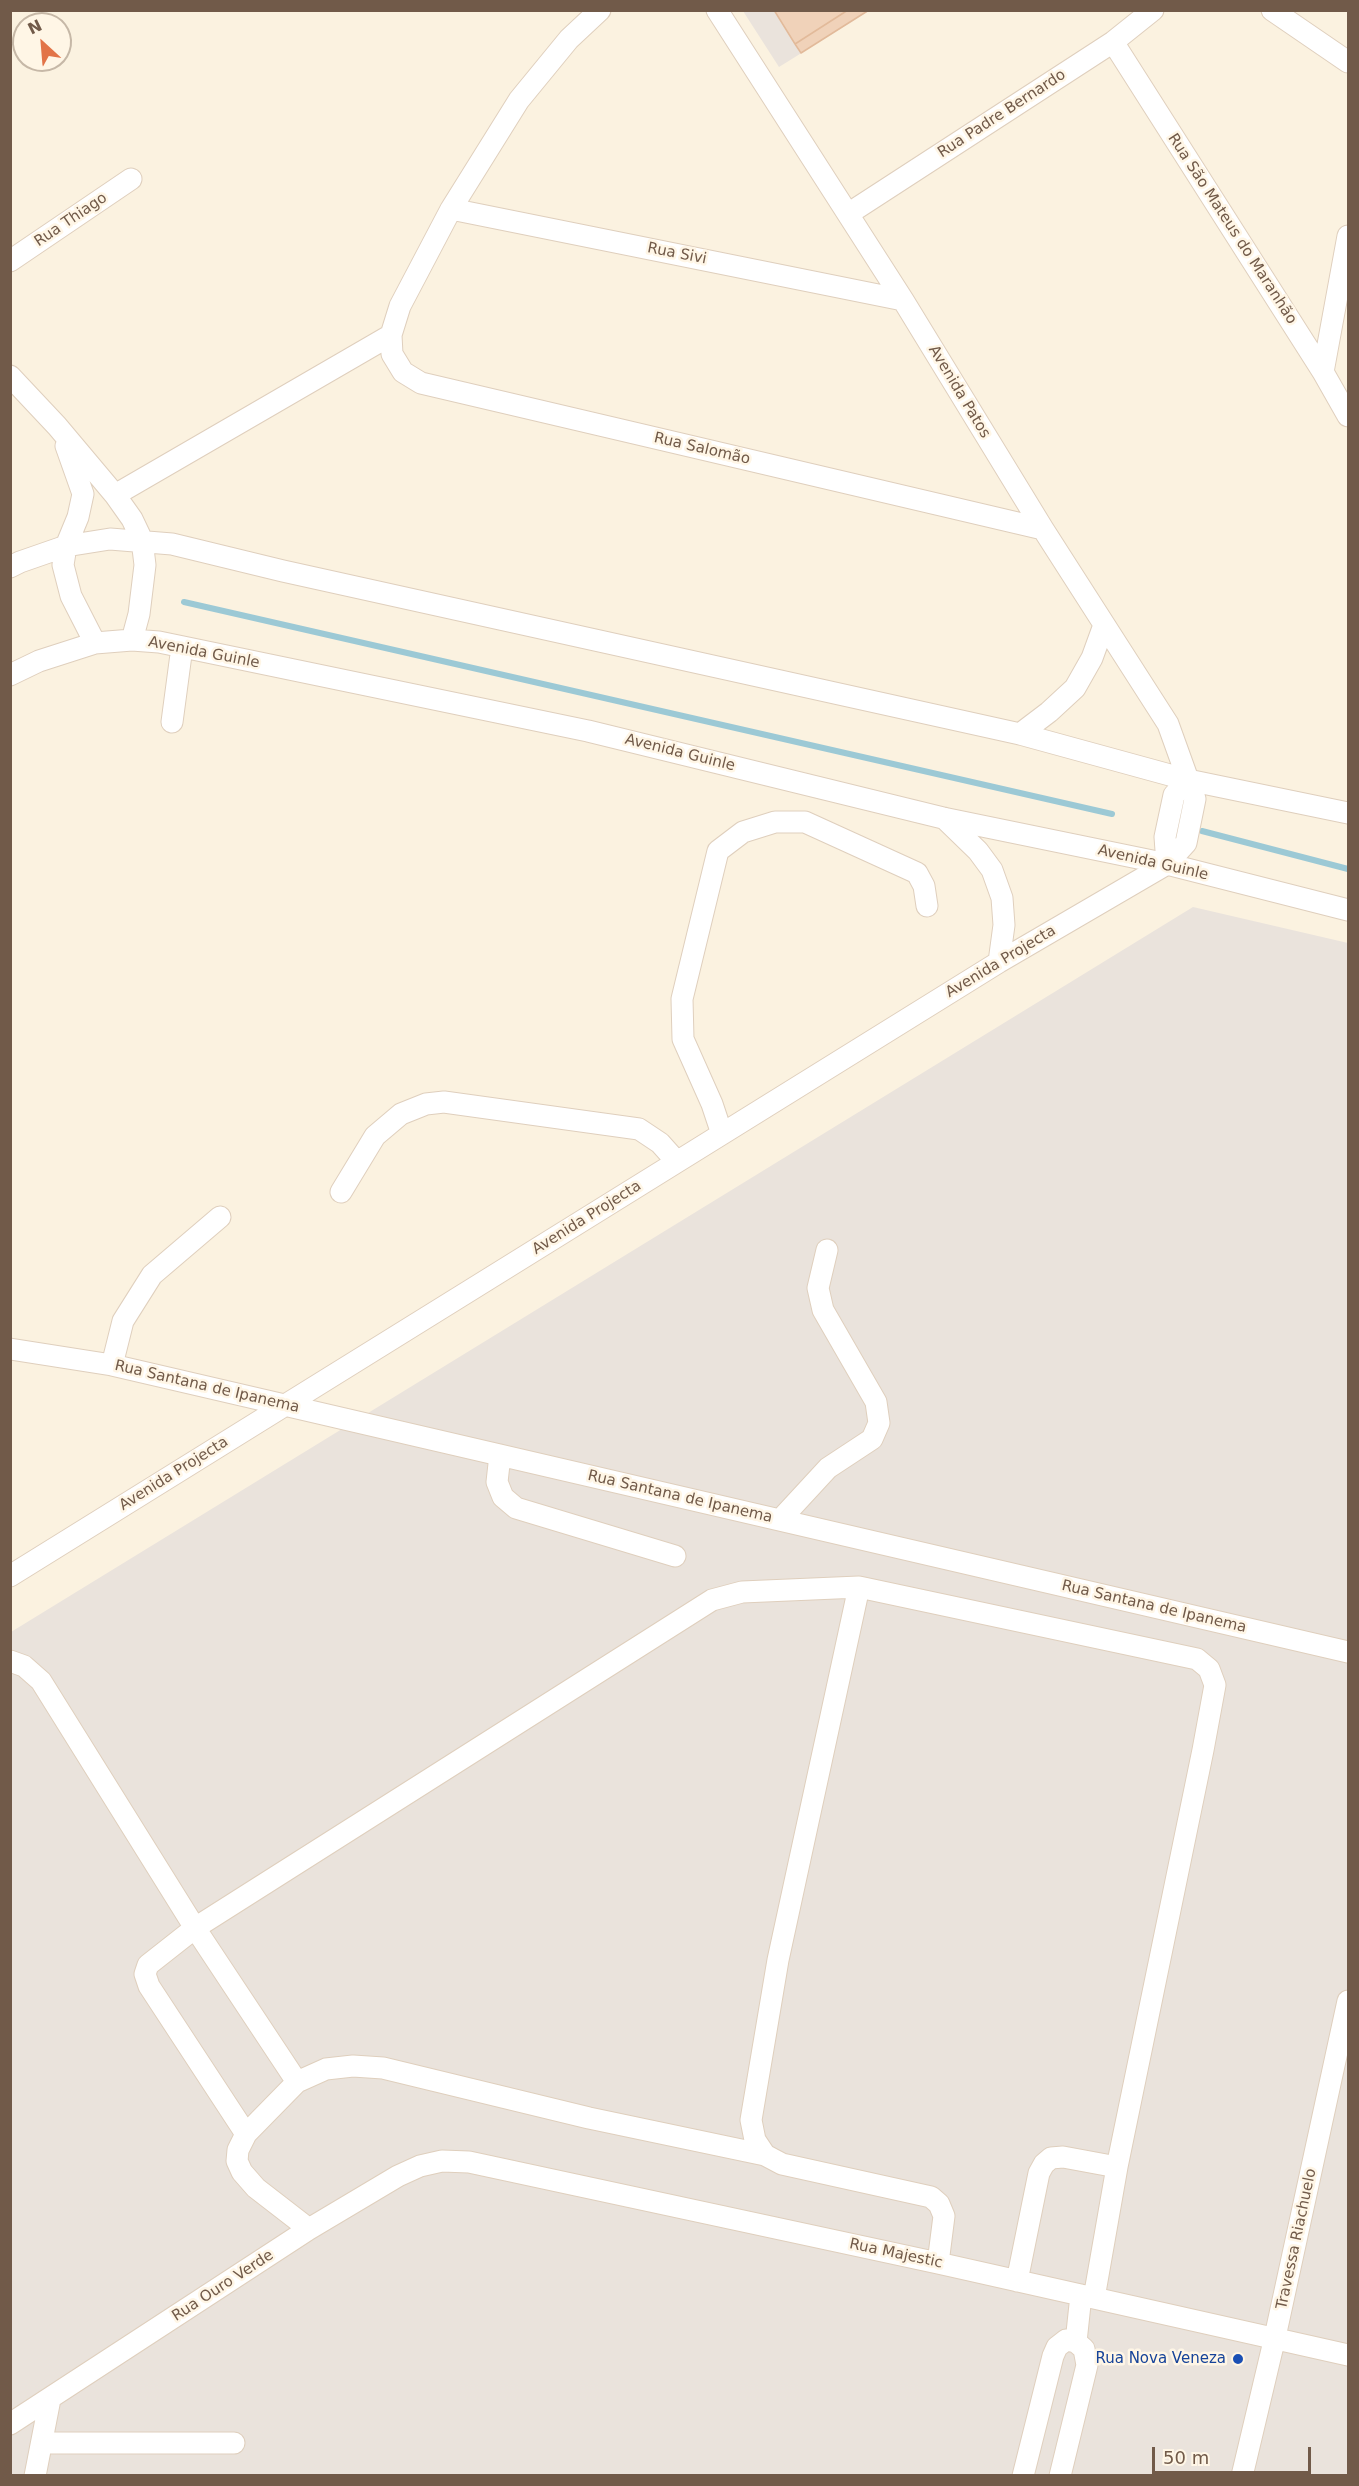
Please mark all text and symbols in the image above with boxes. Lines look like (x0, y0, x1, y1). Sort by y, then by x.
north arrow (12, 12, 72, 72)
text: N (25, 16, 45, 39)
street label: Rua Padre Bernardo (935, 66, 1069, 162)
street label: Rua São Mateus do Maranhão (1164, 130, 1300, 328)
street label: Rua Thiago (31, 189, 111, 251)
street label: Rua Sivi (646, 239, 708, 269)
street label: Avenida Patos (924, 342, 994, 442)
street label: Rua Salomão (652, 429, 752, 469)
street label: Avenida Guinle (147, 633, 261, 673)
street label: Avenida Guinle (623, 731, 737, 775)
street label: Avenida Guinle (1096, 842, 1210, 884)
street label: Avenida Projecta (943, 922, 1059, 1002)
street label: Avenida Projecta (529, 1177, 645, 1259)
street label: Rua Santana de Ipanema (113, 1357, 301, 1417)
street label: Avenida Projecta (116, 1433, 232, 1515)
street label: Rua Santana de Ipanema (586, 1467, 774, 1527)
street label: Rua Santana de Ipanema (1060, 1577, 1248, 1637)
street label: Travessa Riachuelo (1273, 2167, 1321, 2311)
street label: Rua Majestic (848, 2235, 944, 2273)
street label: Rua Ouro Verde (169, 2247, 277, 2325)
place label: Rua Nova Veneza (1095, 2350, 1226, 2368)
marker: Rua Nova Veneza (1231, 2352, 1245, 2366)
scale bar (1155, 2435, 1314, 2473)
text: 50 m (1163, 2447, 1209, 2468)

